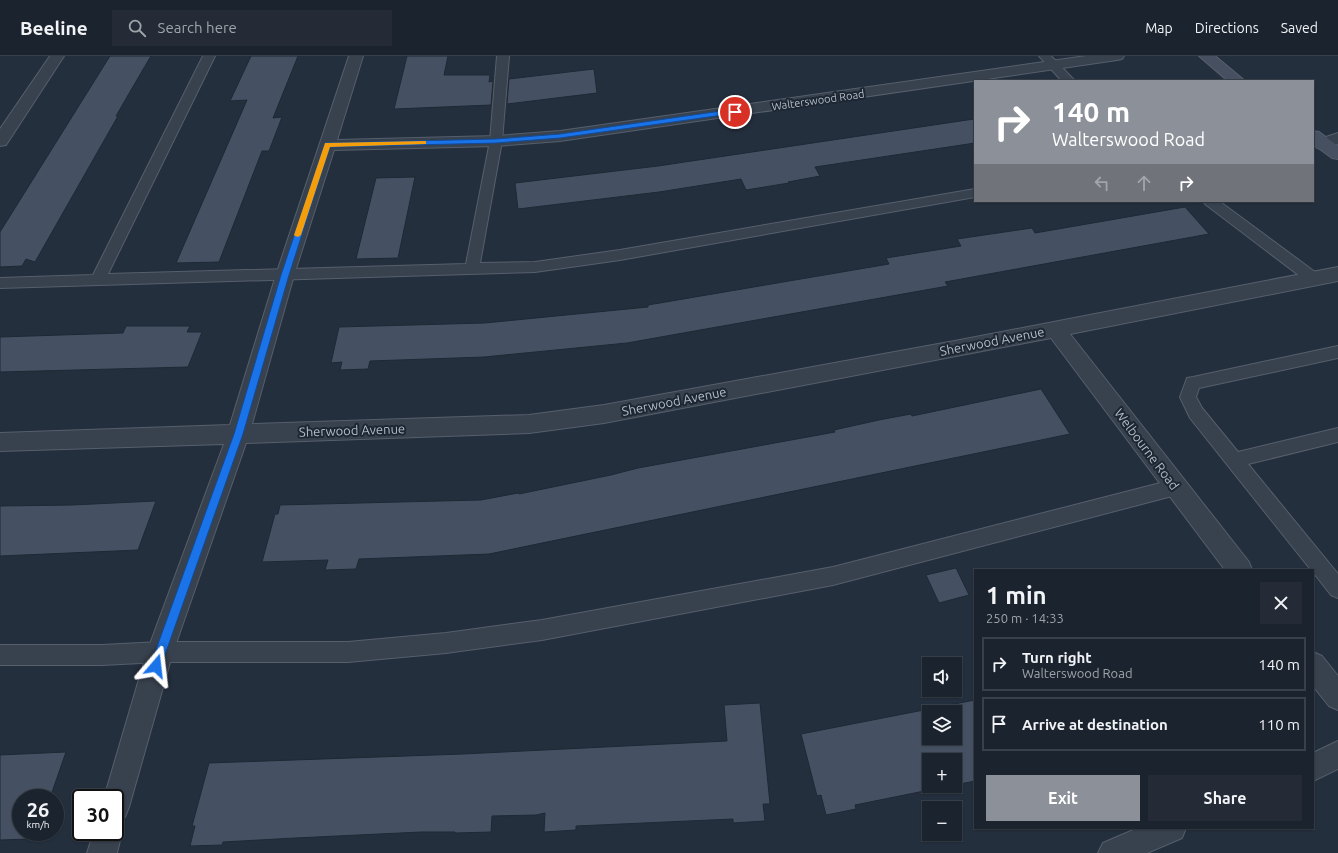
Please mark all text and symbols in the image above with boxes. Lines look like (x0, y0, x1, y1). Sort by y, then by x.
search box (112, 10, 392, 46)
text: Beeline (20, 17, 88, 39)
icon: search (126, 17, 148, 39)
text: Search here (158, 19, 237, 36)
text: Map (1145, 20, 1173, 36)
text: Directions (1195, 20, 1259, 36)
text: Saved (1281, 20, 1318, 36)
street label: Walterswood Road (771, 88, 865, 112)
pin (718, 95, 752, 129)
icon: right (986, 96, 1038, 148)
text: 140 m (1052, 96, 1130, 127)
icon: arrive (724, 101, 746, 123)
text: Walterswood Road (1052, 129, 1205, 149)
icon: left (1091, 172, 1113, 194)
icon: ahead (1133, 172, 1155, 194)
icon: right (1175, 172, 1197, 194)
street label: Sherwood Avenue (939, 324, 1045, 358)
street label: Sherwood Avenue (621, 384, 727, 418)
street label: Welbourne Road (1112, 406, 1182, 492)
street label: Sherwood Avenue (299, 421, 405, 439)
text: 1 min (986, 582, 1047, 609)
button: close (1260, 582, 1302, 624)
text: 250 m · 14:33 (986, 611, 1064, 625)
position arrow (135, 645, 177, 687)
text: Turn right (1022, 649, 1092, 666)
icon: right (988, 653, 1010, 675)
text: 140 m (1258, 656, 1300, 673)
map controls (922, 657, 962, 841)
button: sound (922, 657, 962, 697)
text: Walterswood Road (1022, 666, 1133, 680)
button: layers (922, 705, 962, 745)
icon: arrive (988, 713, 1010, 735)
text: Arrive at destination (1022, 716, 1168, 733)
text: 110 m (1258, 716, 1300, 733)
button: + (922, 753, 962, 793)
button: Exit (986, 775, 1140, 821)
button: Share (1148, 775, 1302, 821)
speed limit sign: 30 (72, 789, 124, 841)
text: 26 (27, 798, 49, 821)
button: − (922, 801, 962, 841)
text: km/h (26, 819, 50, 830)

